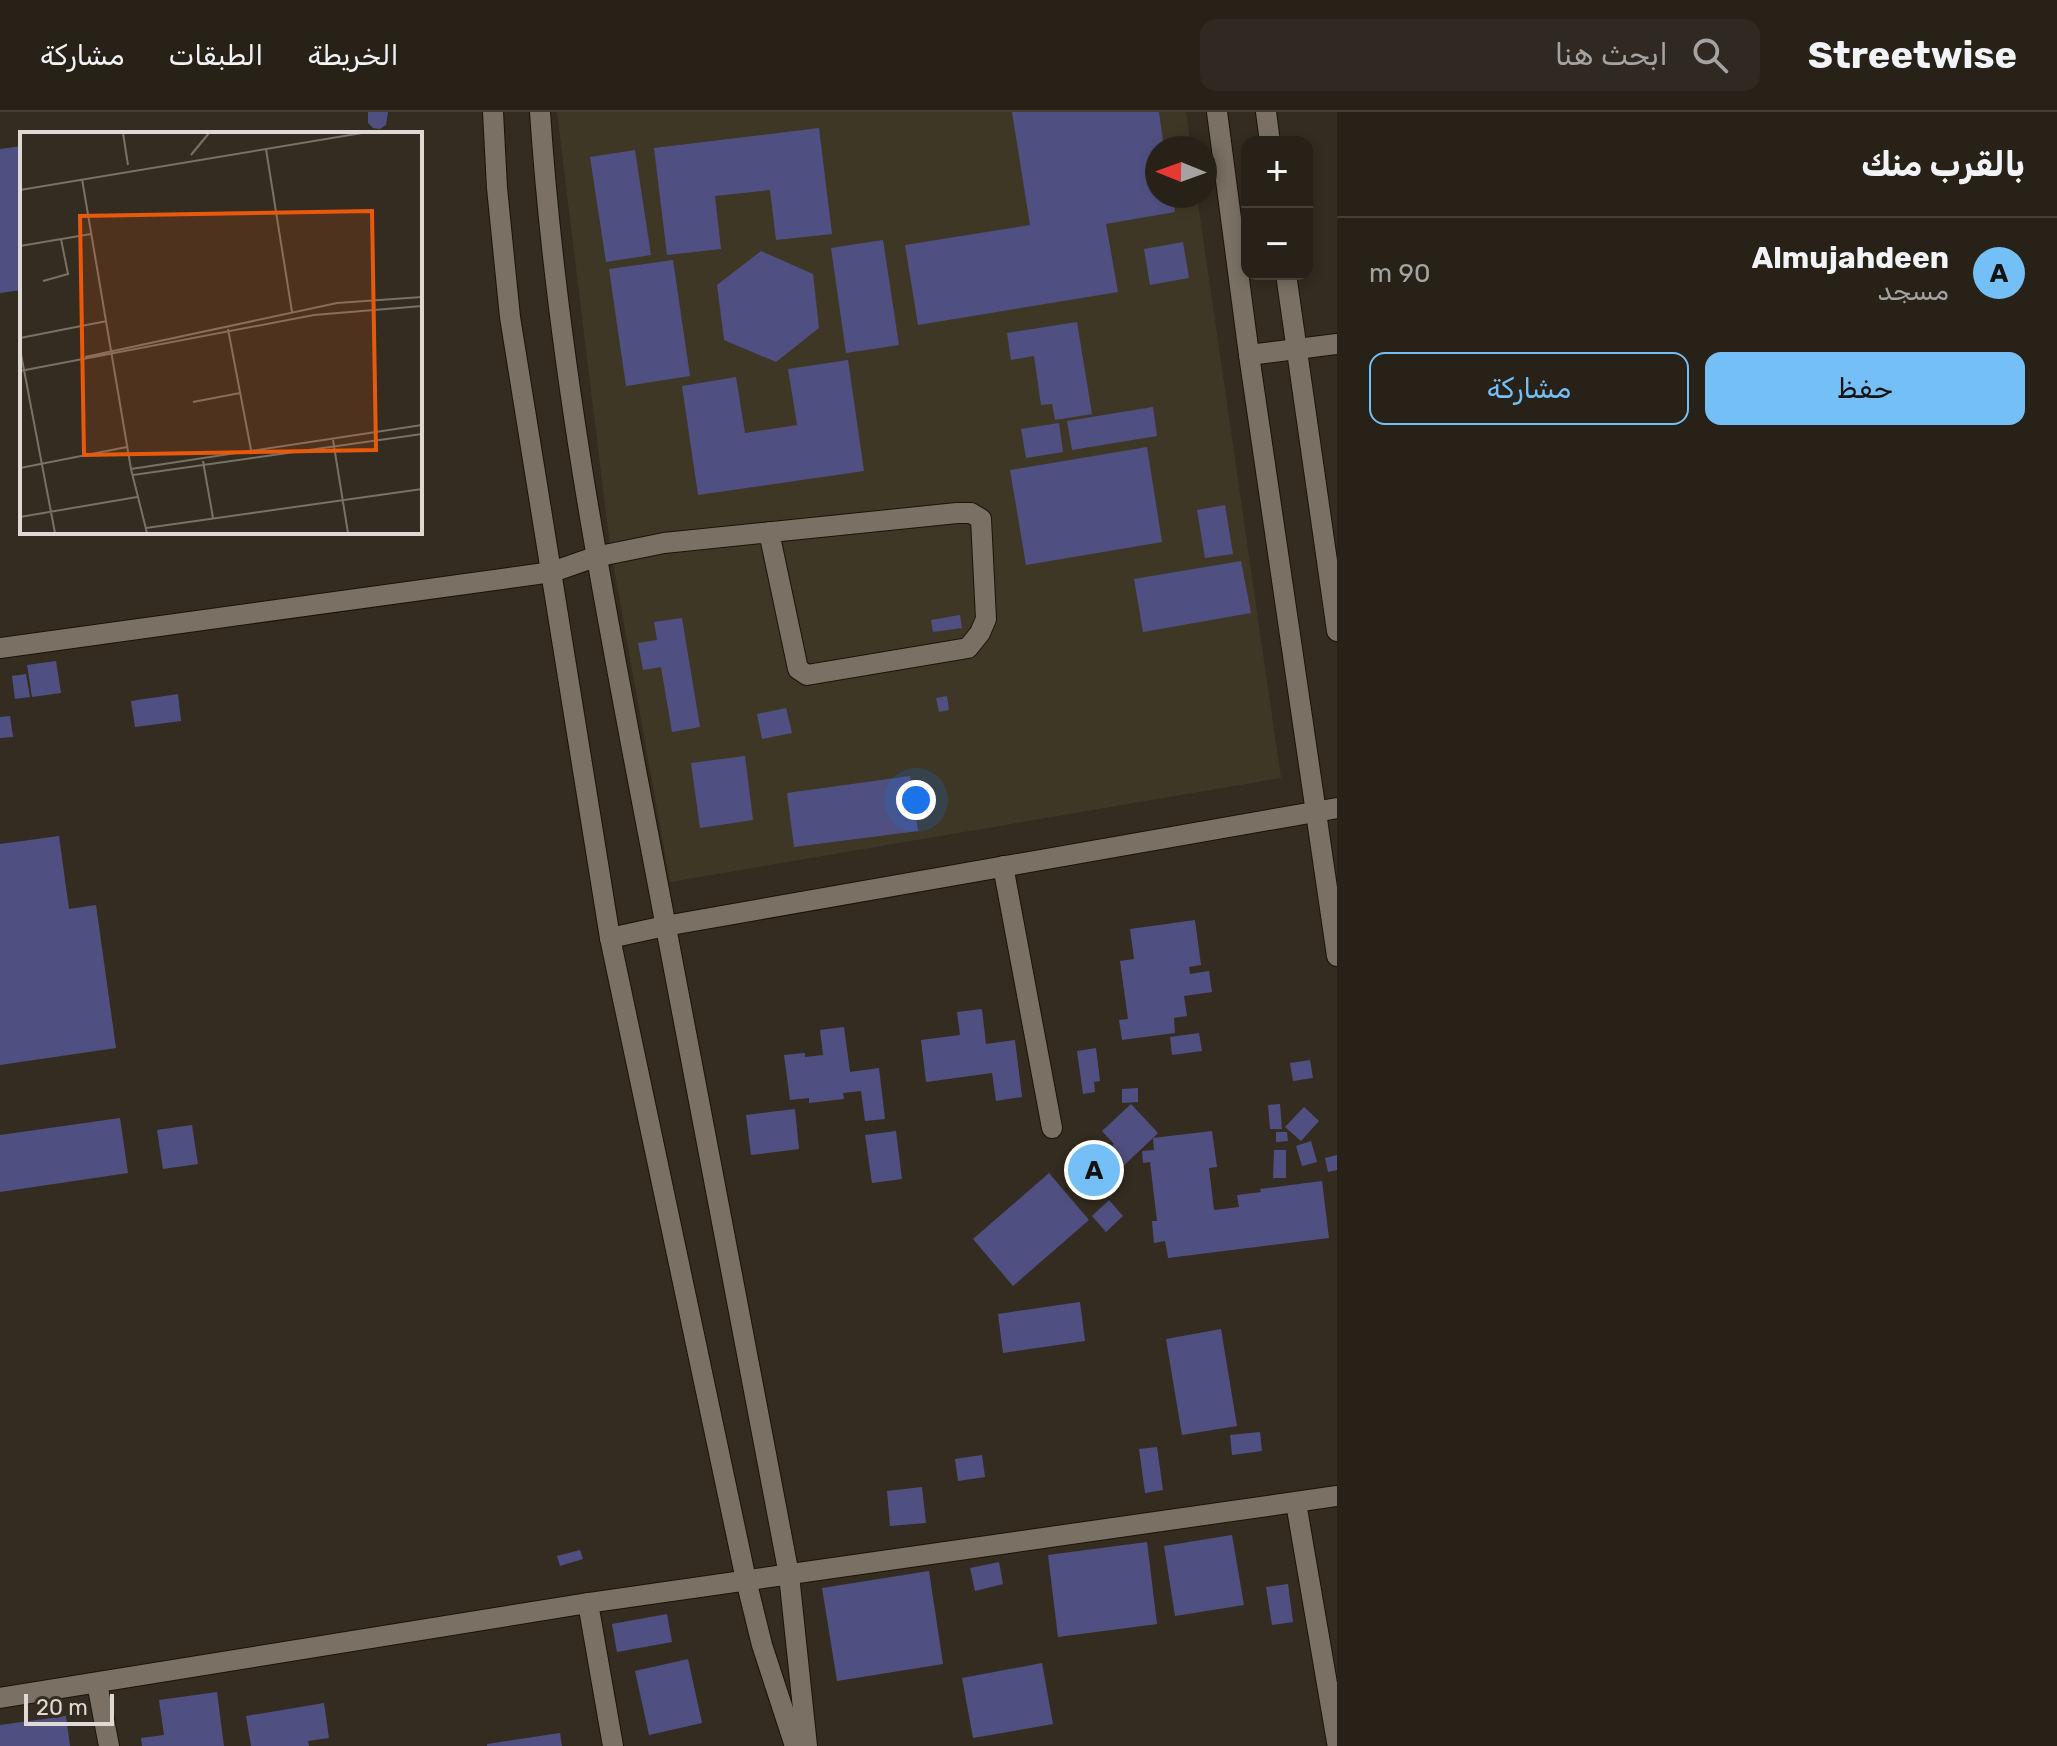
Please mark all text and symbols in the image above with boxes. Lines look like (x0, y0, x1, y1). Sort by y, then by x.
search box (1200, 19, 1760, 91)
text: Streetwise (1808, 32, 2017, 78)
icon: search (1688, 33, 1732, 77)
text: ابحث هنا (1555, 37, 1668, 73)
text: مشاركة (40, 39, 124, 72)
text: الطبقات (168, 39, 263, 72)
text: الخريطة (307, 39, 399, 72)
inset map (20, 132, 422, 534)
north arrow (1145, 136, 1217, 208)
map controls (1241, 136, 1313, 280)
button: + (1241, 136, 1313, 208)
text: بالقرب منك (1861, 144, 2025, 185)
button: − (1241, 208, 1313, 280)
text: Almujahdeen (1752, 240, 1949, 276)
text: 90 m (1369, 258, 1430, 289)
text: A (1990, 258, 2008, 289)
text: مسجد (1877, 276, 1949, 307)
button: مشاركة (1369, 352, 1689, 425)
button: حفظ (1705, 352, 2025, 425)
your location (896, 780, 936, 820)
pin: A (1068, 1140, 1120, 1200)
scale bar (24, 1690, 114, 1726)
text: 20 m (36, 1694, 88, 1721)

